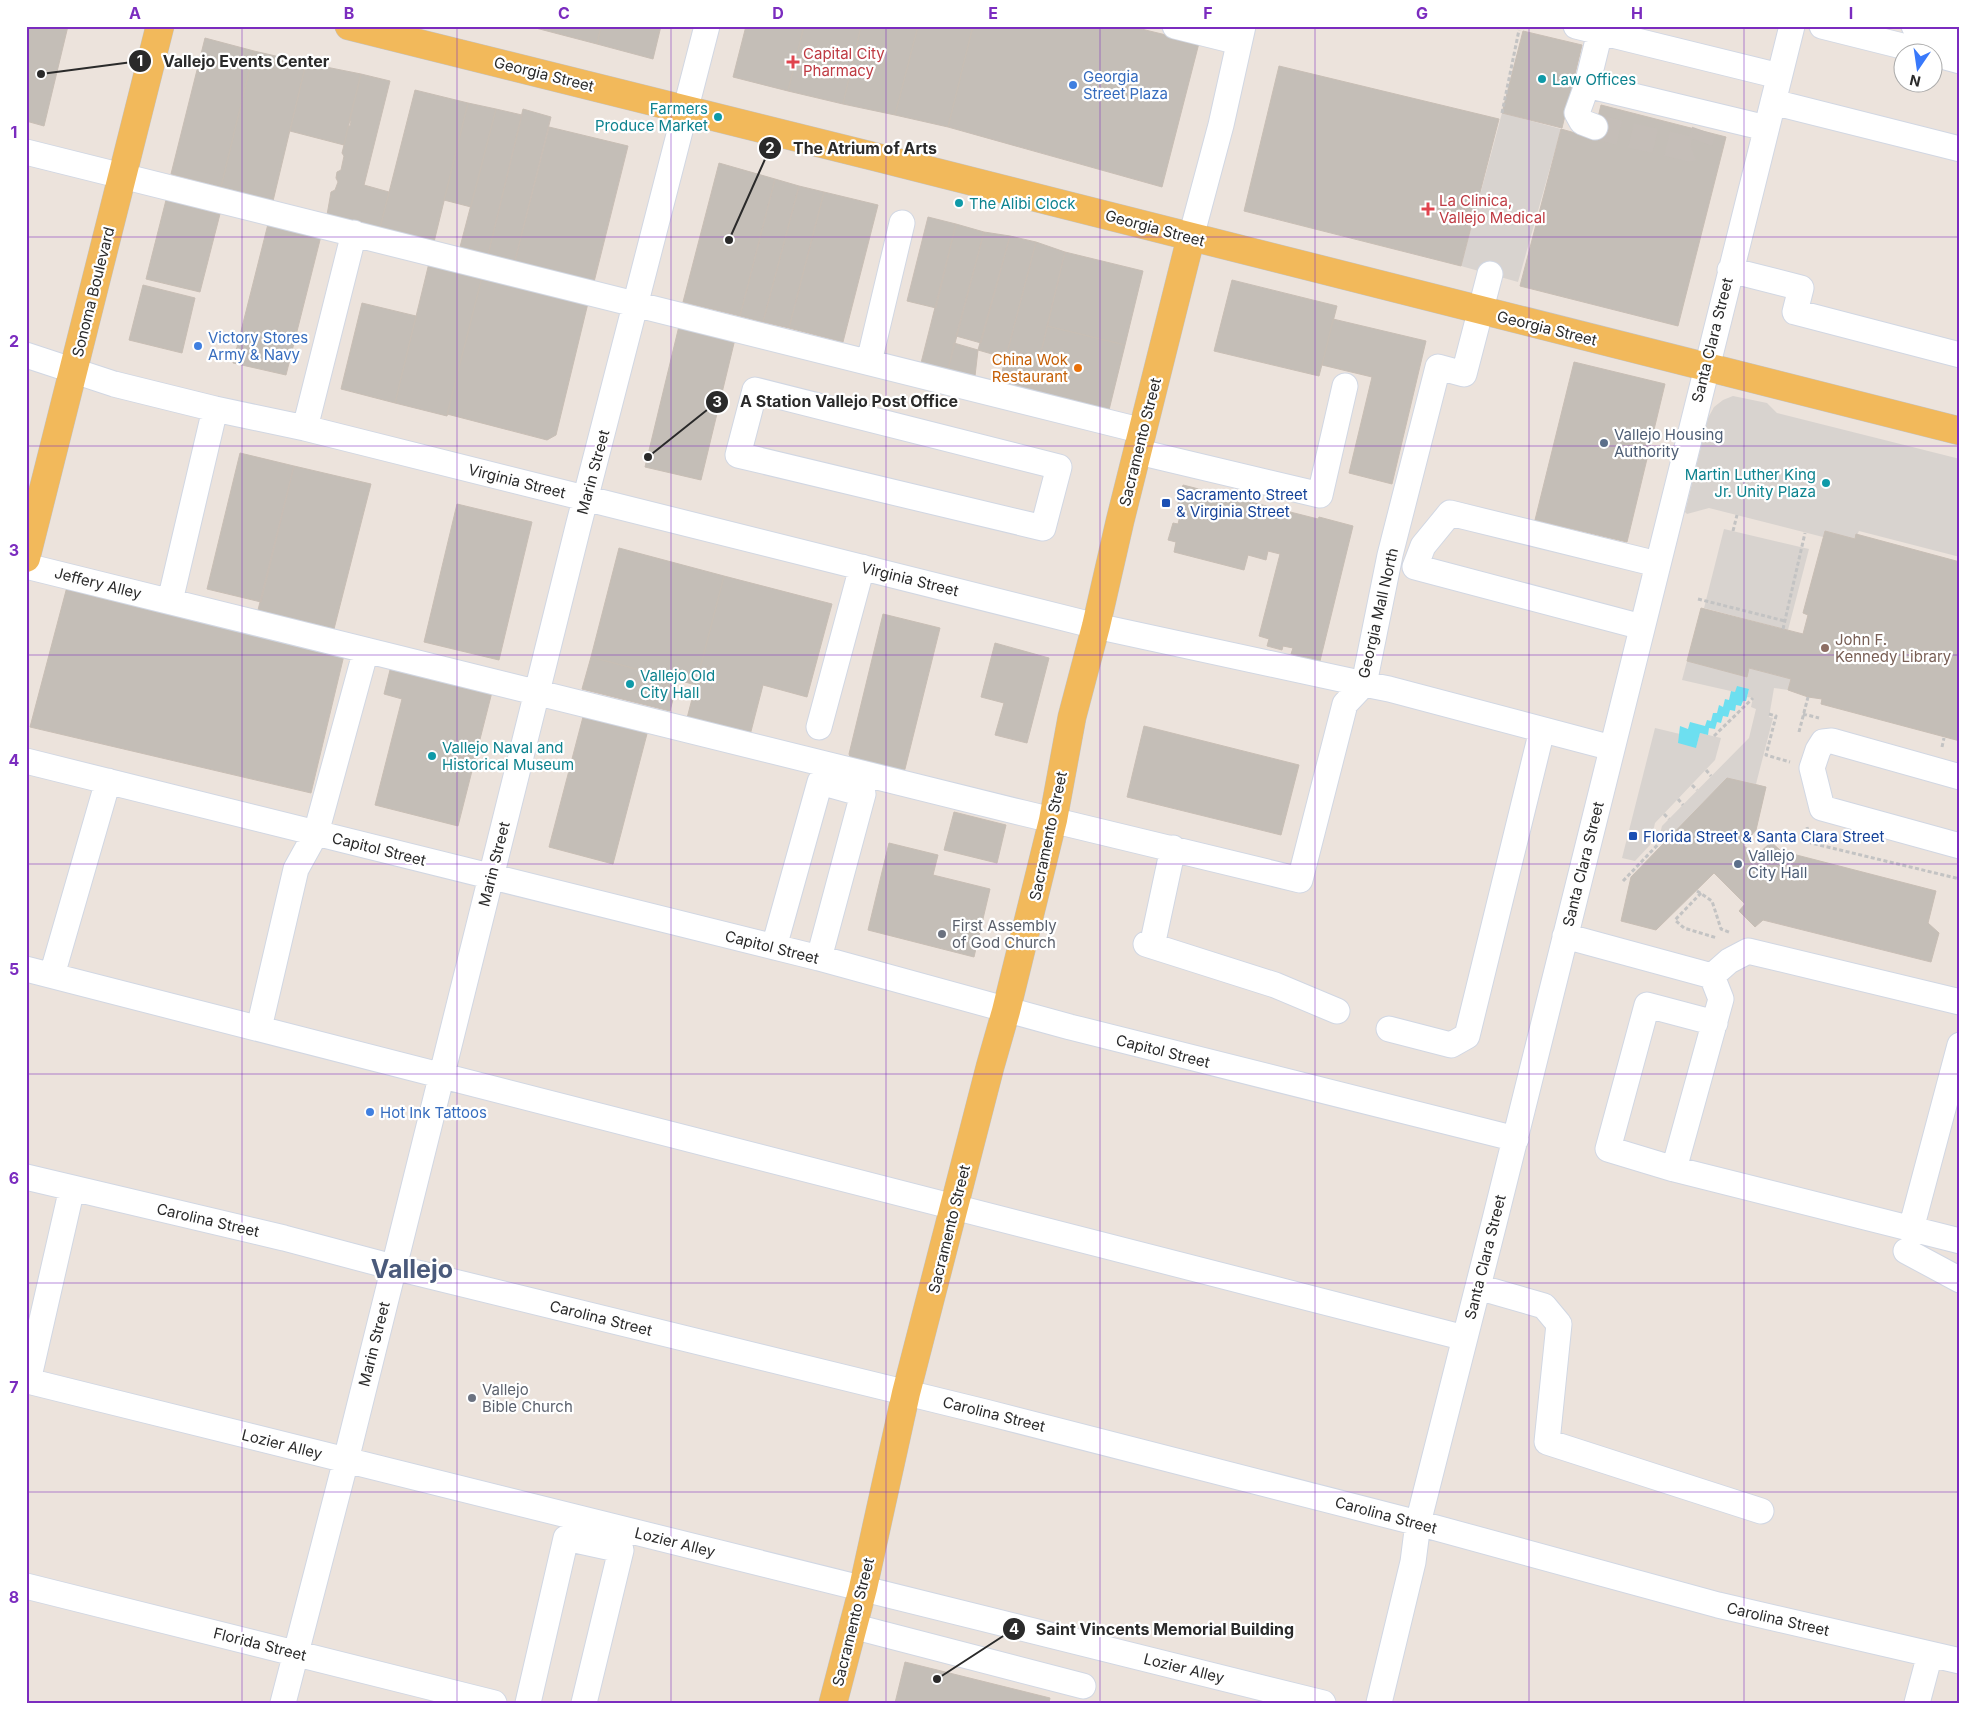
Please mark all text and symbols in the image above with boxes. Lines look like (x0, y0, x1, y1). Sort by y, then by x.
text: A (129, 3, 141, 23)
text: B (344, 3, 354, 23)
text: C (558, 3, 570, 23)
text: D (772, 3, 784, 23)
text: E (988, 3, 998, 23)
text: F (1203, 3, 1213, 23)
text: G (1416, 3, 1428, 23)
text: H (1631, 3, 1643, 23)
text: I (1849, 3, 1853, 23)
north arrow (1894, 42, 1944, 92)
place label: Capital City Pharmacy (803, 44, 885, 80)
callout: Vallejo Events Center (127, 46, 339, 77)
text: 1 (137, 51, 143, 70)
text: Vallejo Events Center (163, 51, 330, 71)
street label: Georgia Street (492, 52, 596, 96)
marker: Capital City Pharmacy (787, 56, 799, 68)
place label: Georgia Street Plaza (1083, 67, 1168, 103)
place label: Law Offices (1552, 70, 1636, 89)
text: N (1908, 72, 1922, 91)
marker: Law Offices (1536, 73, 1548, 85)
marker: Georgia Street Plaza (1067, 79, 1079, 91)
place label: Farmers Produce Market (595, 99, 708, 135)
marker: Farmers Produce Market (712, 111, 724, 123)
text: 1 (11, 122, 17, 142)
callout: The Atrium of Arts (757, 133, 947, 164)
text: 2 (765, 138, 775, 157)
text: The Atrium of Arts (793, 138, 937, 158)
place label: La Clinica, Vallejo Medical (1439, 191, 1546, 227)
place label: The Alibi Clock (969, 194, 1076, 213)
marker: The Alibi Clock (953, 197, 965, 209)
marker: La Clinica, Vallejo Medical (1421, 202, 1435, 216)
street label: Georgia Street (1103, 206, 1207, 250)
street label: Sonoma Boulevard (68, 225, 118, 359)
street label: Santa Clara Street (1687, 275, 1737, 404)
street label: Georgia Street (1495, 306, 1599, 350)
place label: Victory Stores Army & Navy (208, 328, 308, 364)
text: 2 (9, 331, 19, 351)
marker: Victory Stores Army & Navy (192, 340, 204, 352)
place label: China Wok Restaurant (992, 350, 1069, 386)
marker: China Wok Restaurant (1072, 362, 1084, 374)
street label: Sacramento Street (1115, 376, 1165, 508)
callout: A Station Vallejo Post Office (705, 386, 968, 417)
text: A Station Vallejo Post Office (740, 391, 958, 411)
text: 3 (712, 392, 722, 411)
place label: Vallejo Housing Authority (1614, 425, 1724, 461)
street label: Marin Street (573, 427, 613, 516)
marker: Vallejo Housing Authority (1598, 437, 1610, 449)
street label: Virginia Street (466, 460, 568, 502)
place label: Martin Luther King Jr. Unity Plaza (1685, 465, 1816, 501)
marker: Martin Luther King Jr. Unity Plaza (1820, 477, 1832, 489)
place label: Sacramento Street & Virginia Street (1176, 485, 1308, 521)
marker: Sacramento Street & Virginia Street (1160, 497, 1172, 509)
text: 3 (9, 540, 19, 560)
street label: Georgia Mall North (1354, 546, 1402, 680)
street label: Virginia Street (859, 558, 961, 600)
street label: Jeffery Alley (52, 563, 144, 603)
place label: John F. Kennedy Library (1835, 630, 1952, 666)
marker: John F. Kennedy Library (1819, 642, 1831, 654)
place label: Vallejo Old City Hall (640, 666, 715, 702)
marker: Vallejo Old City Hall (624, 678, 636, 690)
place label: Vallejo Naval and Historical Museum (442, 738, 574, 774)
text: 4 (9, 750, 20, 770)
marker: Vallejo Naval and Historical Museum (426, 750, 438, 762)
street label: Sacramento Street (1025, 770, 1071, 902)
street label: Santa Clara Street (1558, 799, 1608, 928)
street label: Marin Street (474, 819, 514, 908)
place label: Florida Street & Santa Clara Street (1643, 827, 1884, 846)
street label: Capitol Street (330, 828, 428, 870)
marker: Florida Street & Santa Clara Street (1627, 830, 1639, 842)
place label: Vallejo City Hall (1748, 846, 1807, 882)
marker: Vallejo City Hall (1732, 858, 1744, 870)
place label: First Assembly of God Church (952, 916, 1057, 952)
street label: Capitol Street (723, 926, 821, 968)
marker: First Assembly of God Church (936, 928, 948, 940)
text: 5 (9, 959, 19, 979)
street label: Capitol Street (1114, 1030, 1212, 1072)
place label: Hot Ink Tattoos (380, 1103, 487, 1122)
marker: Hot Ink Tattoos (364, 1106, 376, 1118)
street label: Sacramento Street (924, 1163, 974, 1295)
text: 6 (9, 1168, 19, 1188)
street label: Santa Clara Street (1460, 1192, 1510, 1321)
street label: Carolina Street (155, 1199, 261, 1241)
district label: Vallejo (371, 1254, 453, 1284)
street label: Carolina Street (548, 1296, 654, 1340)
street label: Marin Street (354, 1299, 394, 1388)
text: 7 (9, 1377, 19, 1397)
place label: Vallejo Bible Church (482, 1380, 573, 1416)
marker: Vallejo Bible Church (466, 1392, 478, 1404)
street label: Carolina Street (941, 1392, 1047, 1436)
street label: Lozier Alley (240, 1425, 325, 1463)
street label: Carolina Street (1333, 1492, 1439, 1538)
street label: Lozier Alley (633, 1523, 718, 1561)
street label: Sacramento Street (828, 1556, 878, 1688)
text: 8 (9, 1587, 19, 1607)
street label: Carolina Street (1725, 1598, 1831, 1640)
callout: Saint Vincents Memorial Building (1001, 1614, 1304, 1645)
text: 4 (1009, 1619, 1019, 1638)
text: Saint Vincents Memorial Building (1036, 1619, 1294, 1639)
street label: Florida Street (212, 1623, 309, 1665)
street label: Lozier Alley (1142, 1649, 1227, 1687)

